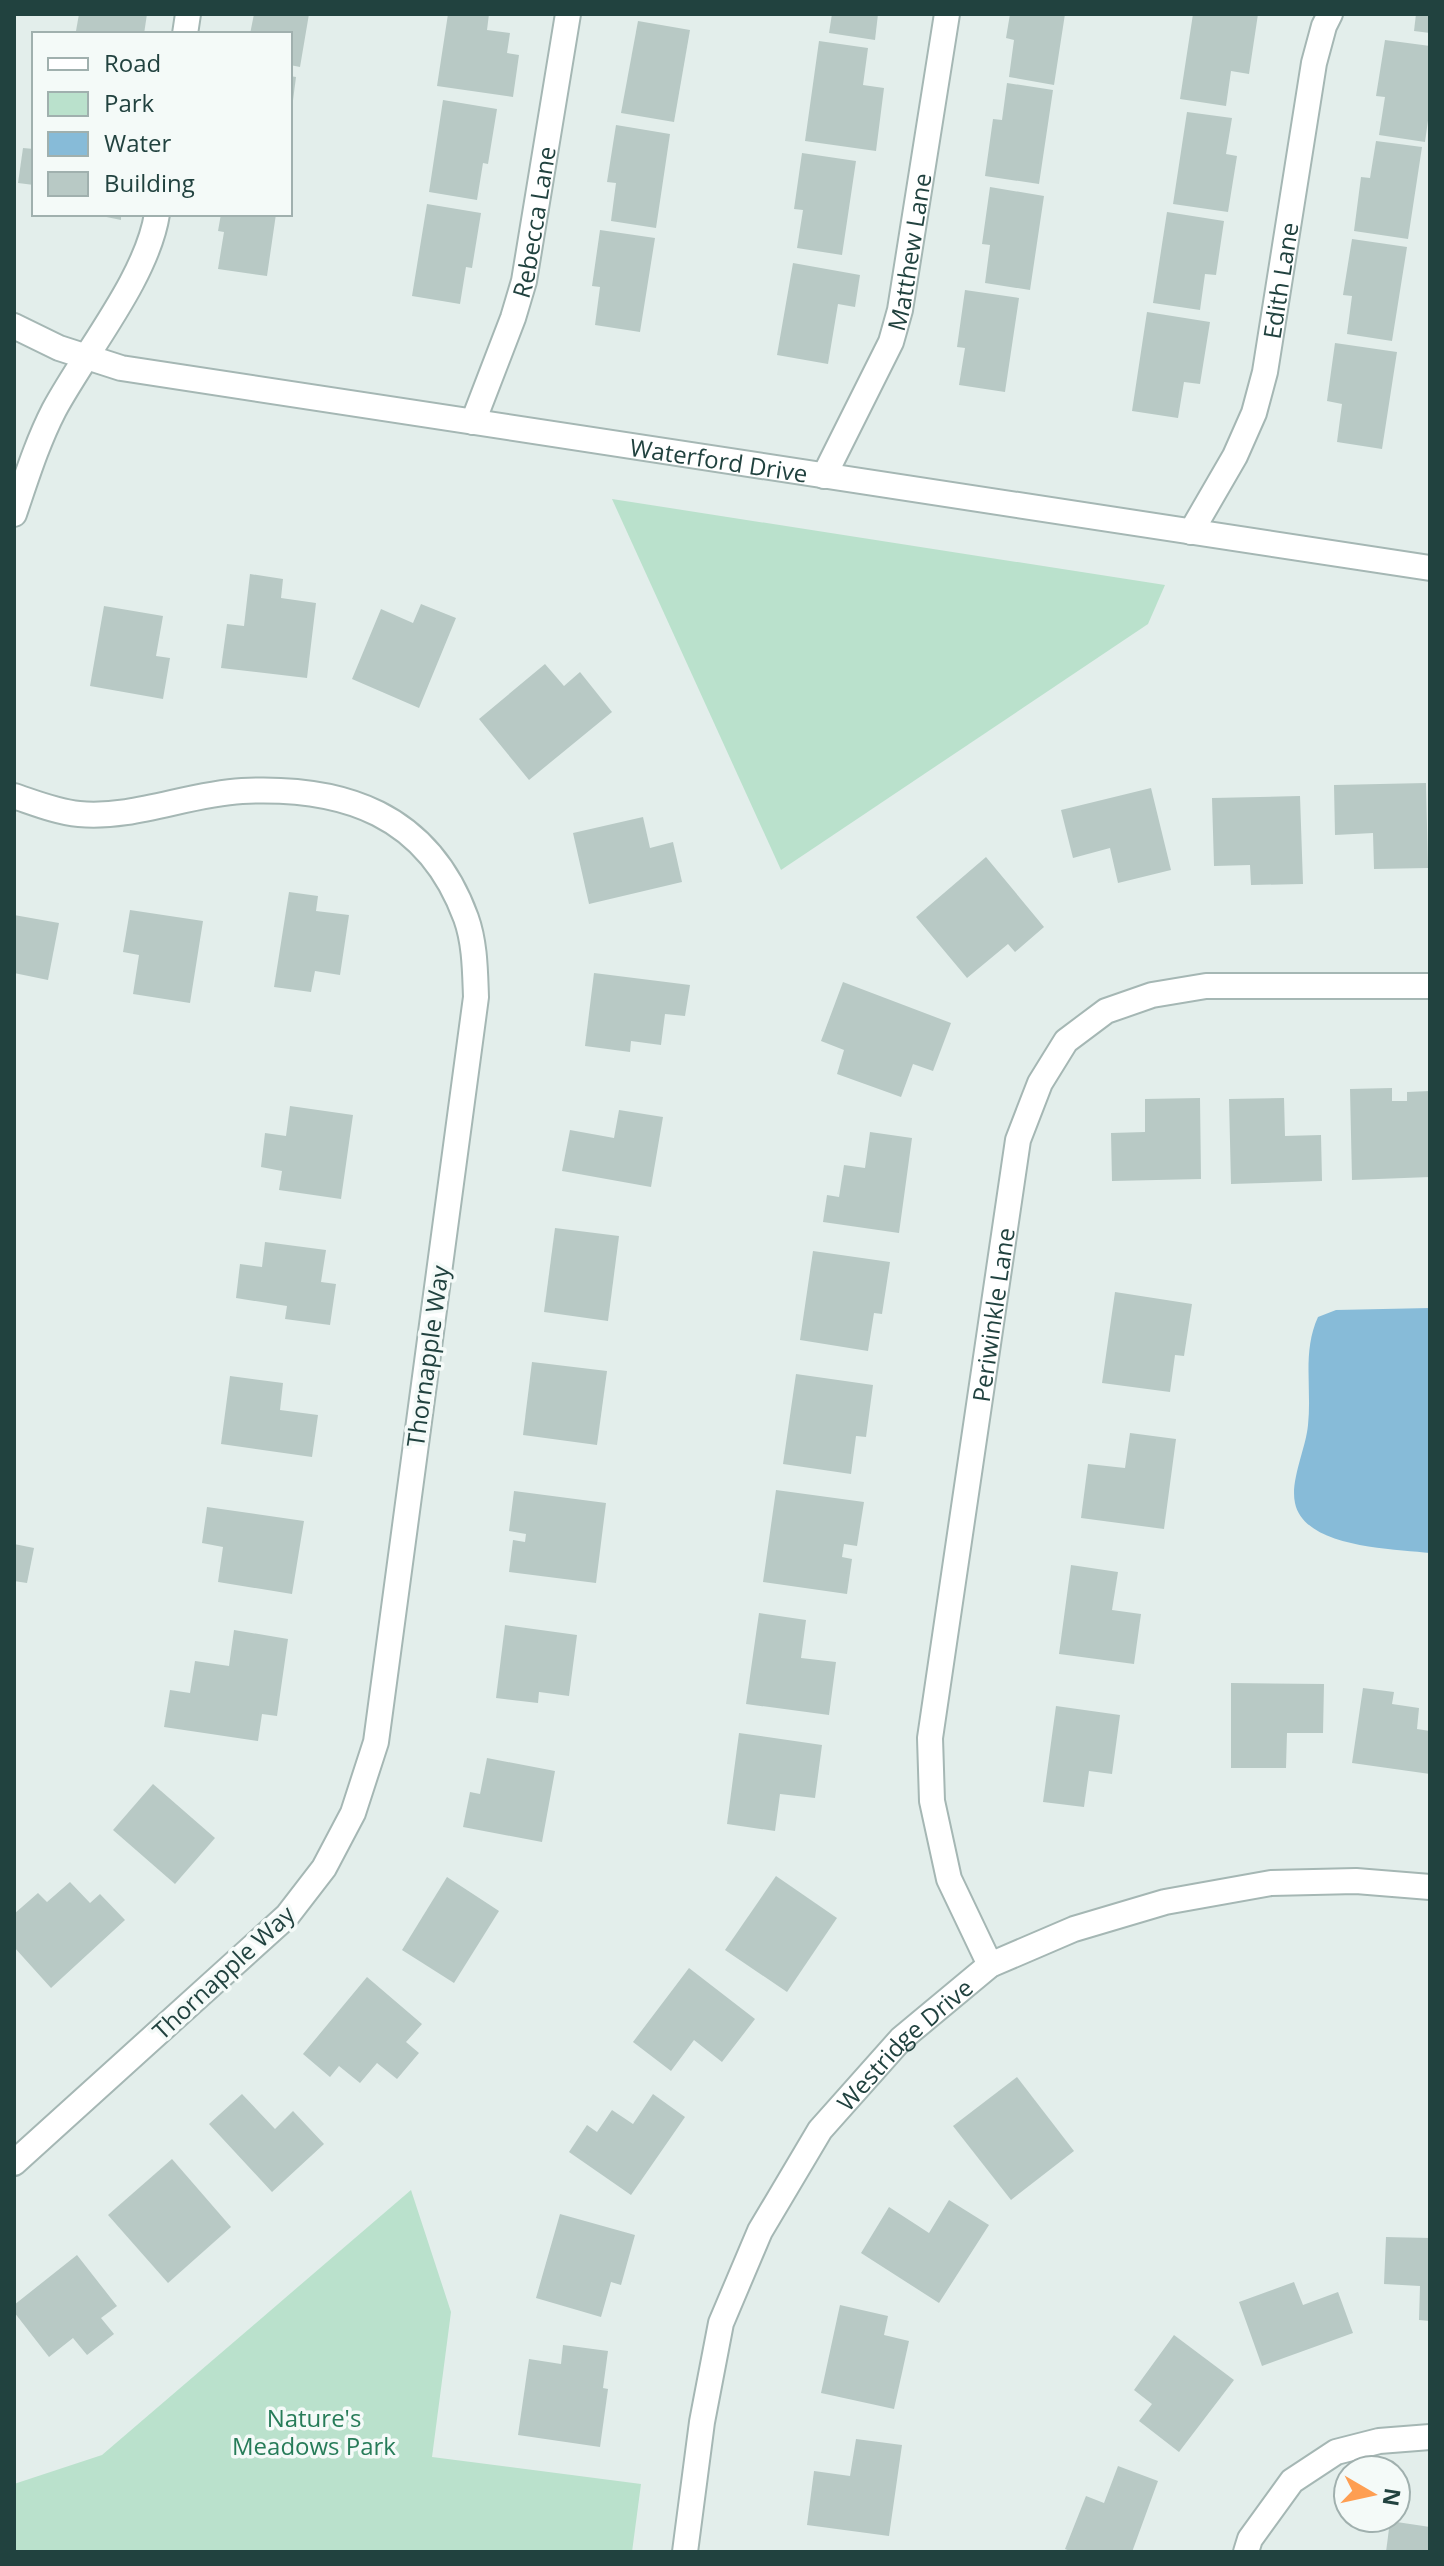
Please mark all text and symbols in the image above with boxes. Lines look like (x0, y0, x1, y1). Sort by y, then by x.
legend (32, 32, 292, 216)
text: Road (104, 46, 161, 79)
text: Park (104, 86, 155, 119)
text: Water (104, 126, 172, 159)
street label: Rebecca Lane (503, 144, 562, 302)
text: Building (104, 166, 195, 199)
street label: Matthew Lane (879, 171, 938, 334)
street label: Edith Lane (1254, 220, 1305, 341)
street label: Waterford Drive (628, 429, 810, 489)
street label: Periwinkle Lane (963, 1225, 1021, 1404)
street label: Thornapple Way (398, 1262, 456, 1449)
street label: Thornapple Way (145, 1897, 302, 2046)
street label: Westridge Drive (829, 1970, 979, 2117)
park label: Nature's Meadows Park (232, 2401, 396, 2462)
north arrow (1332, 2454, 1412, 2534)
text: N (1377, 2486, 1409, 2508)

